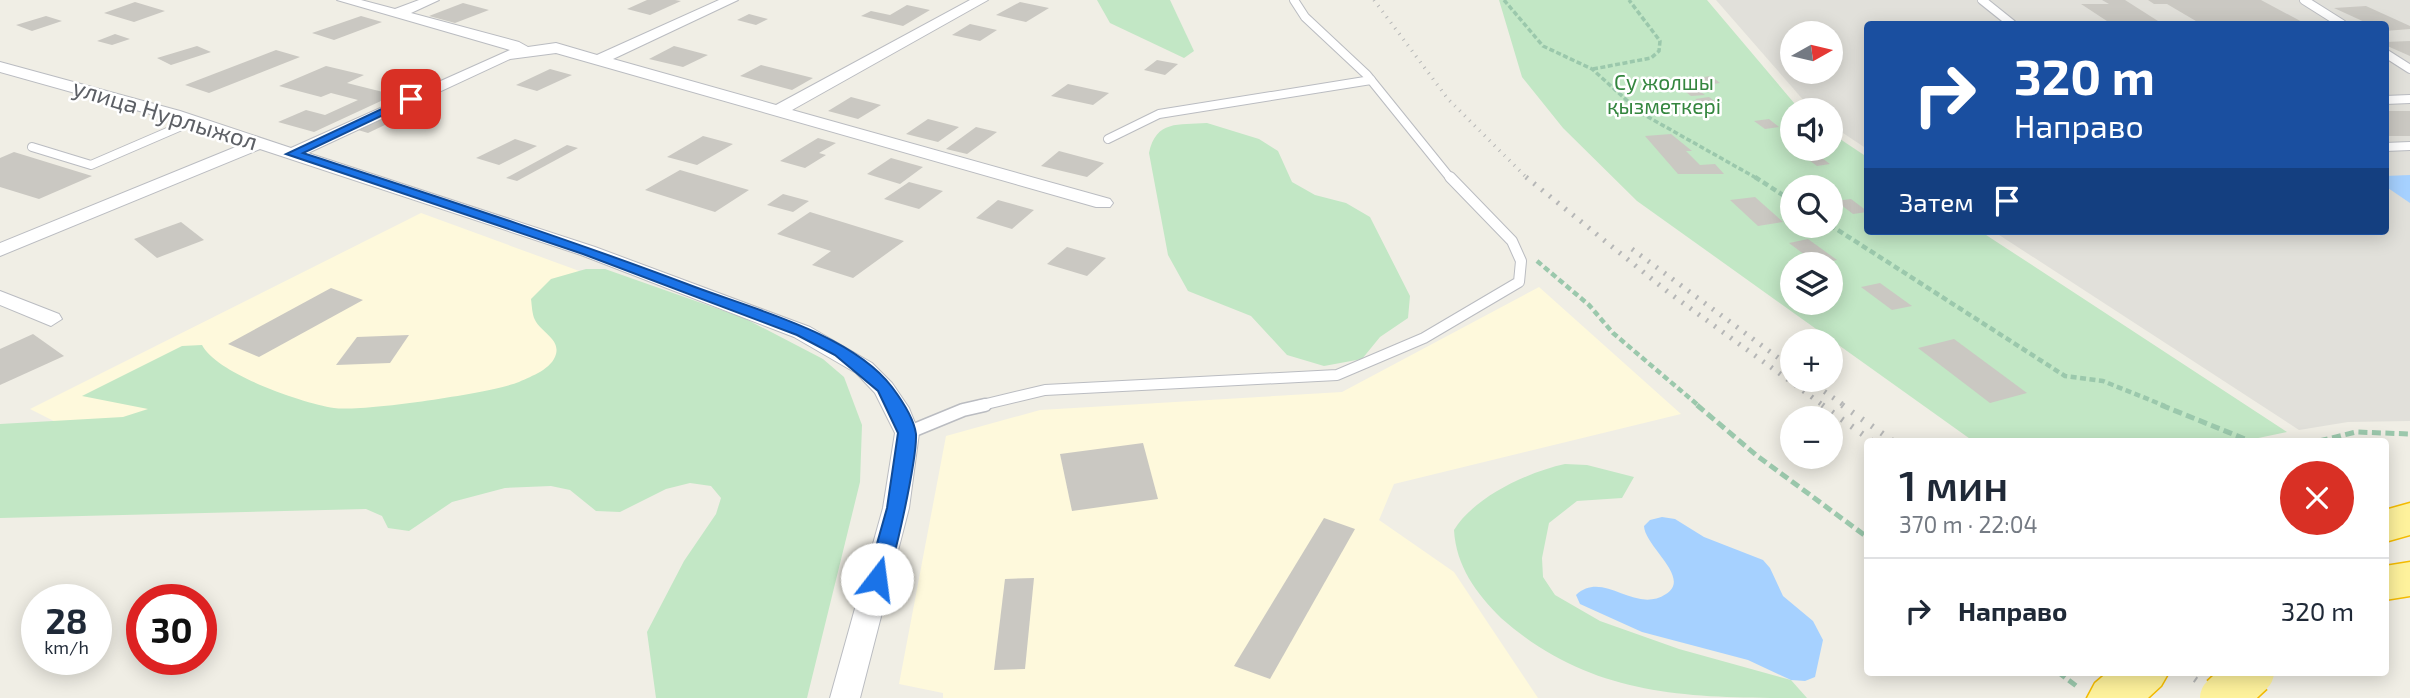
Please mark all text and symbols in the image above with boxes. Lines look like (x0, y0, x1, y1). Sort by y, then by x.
north arrow (1780, 21, 1843, 84)
map controls (1780, 21, 1843, 469)
text: 320 m (2014, 46, 2155, 105)
icon: right (1899, 49, 1990, 140)
pin (381, 69, 441, 129)
park label: Су жолшы қызметкері (1607, 69, 1721, 118)
street label: улица Нурлыжол (69, 72, 261, 156)
icon: arrive (392, 80, 430, 118)
button: sound (1780, 98, 1843, 161)
text: Направо (2014, 106, 2144, 144)
button: search (1780, 175, 1843, 238)
icon: arrive (1988, 182, 2026, 220)
text: Затем (1899, 186, 1974, 217)
button: layers (1780, 252, 1843, 315)
button: + (1780, 329, 1843, 392)
button: − (1780, 406, 1843, 469)
text: 1 мин (1899, 459, 2008, 509)
button: close (2280, 461, 2354, 535)
text: 370 m · 22:04 (1899, 510, 2038, 538)
position arrow (840, 542, 914, 616)
speed limit sign: 30 (126, 584, 217, 675)
icon: right (1899, 592, 1937, 630)
text: Направо (1958, 595, 2067, 626)
text: 320 m (2281, 595, 2354, 626)
text: 28 (45, 599, 88, 641)
text: km/h (44, 636, 89, 658)

